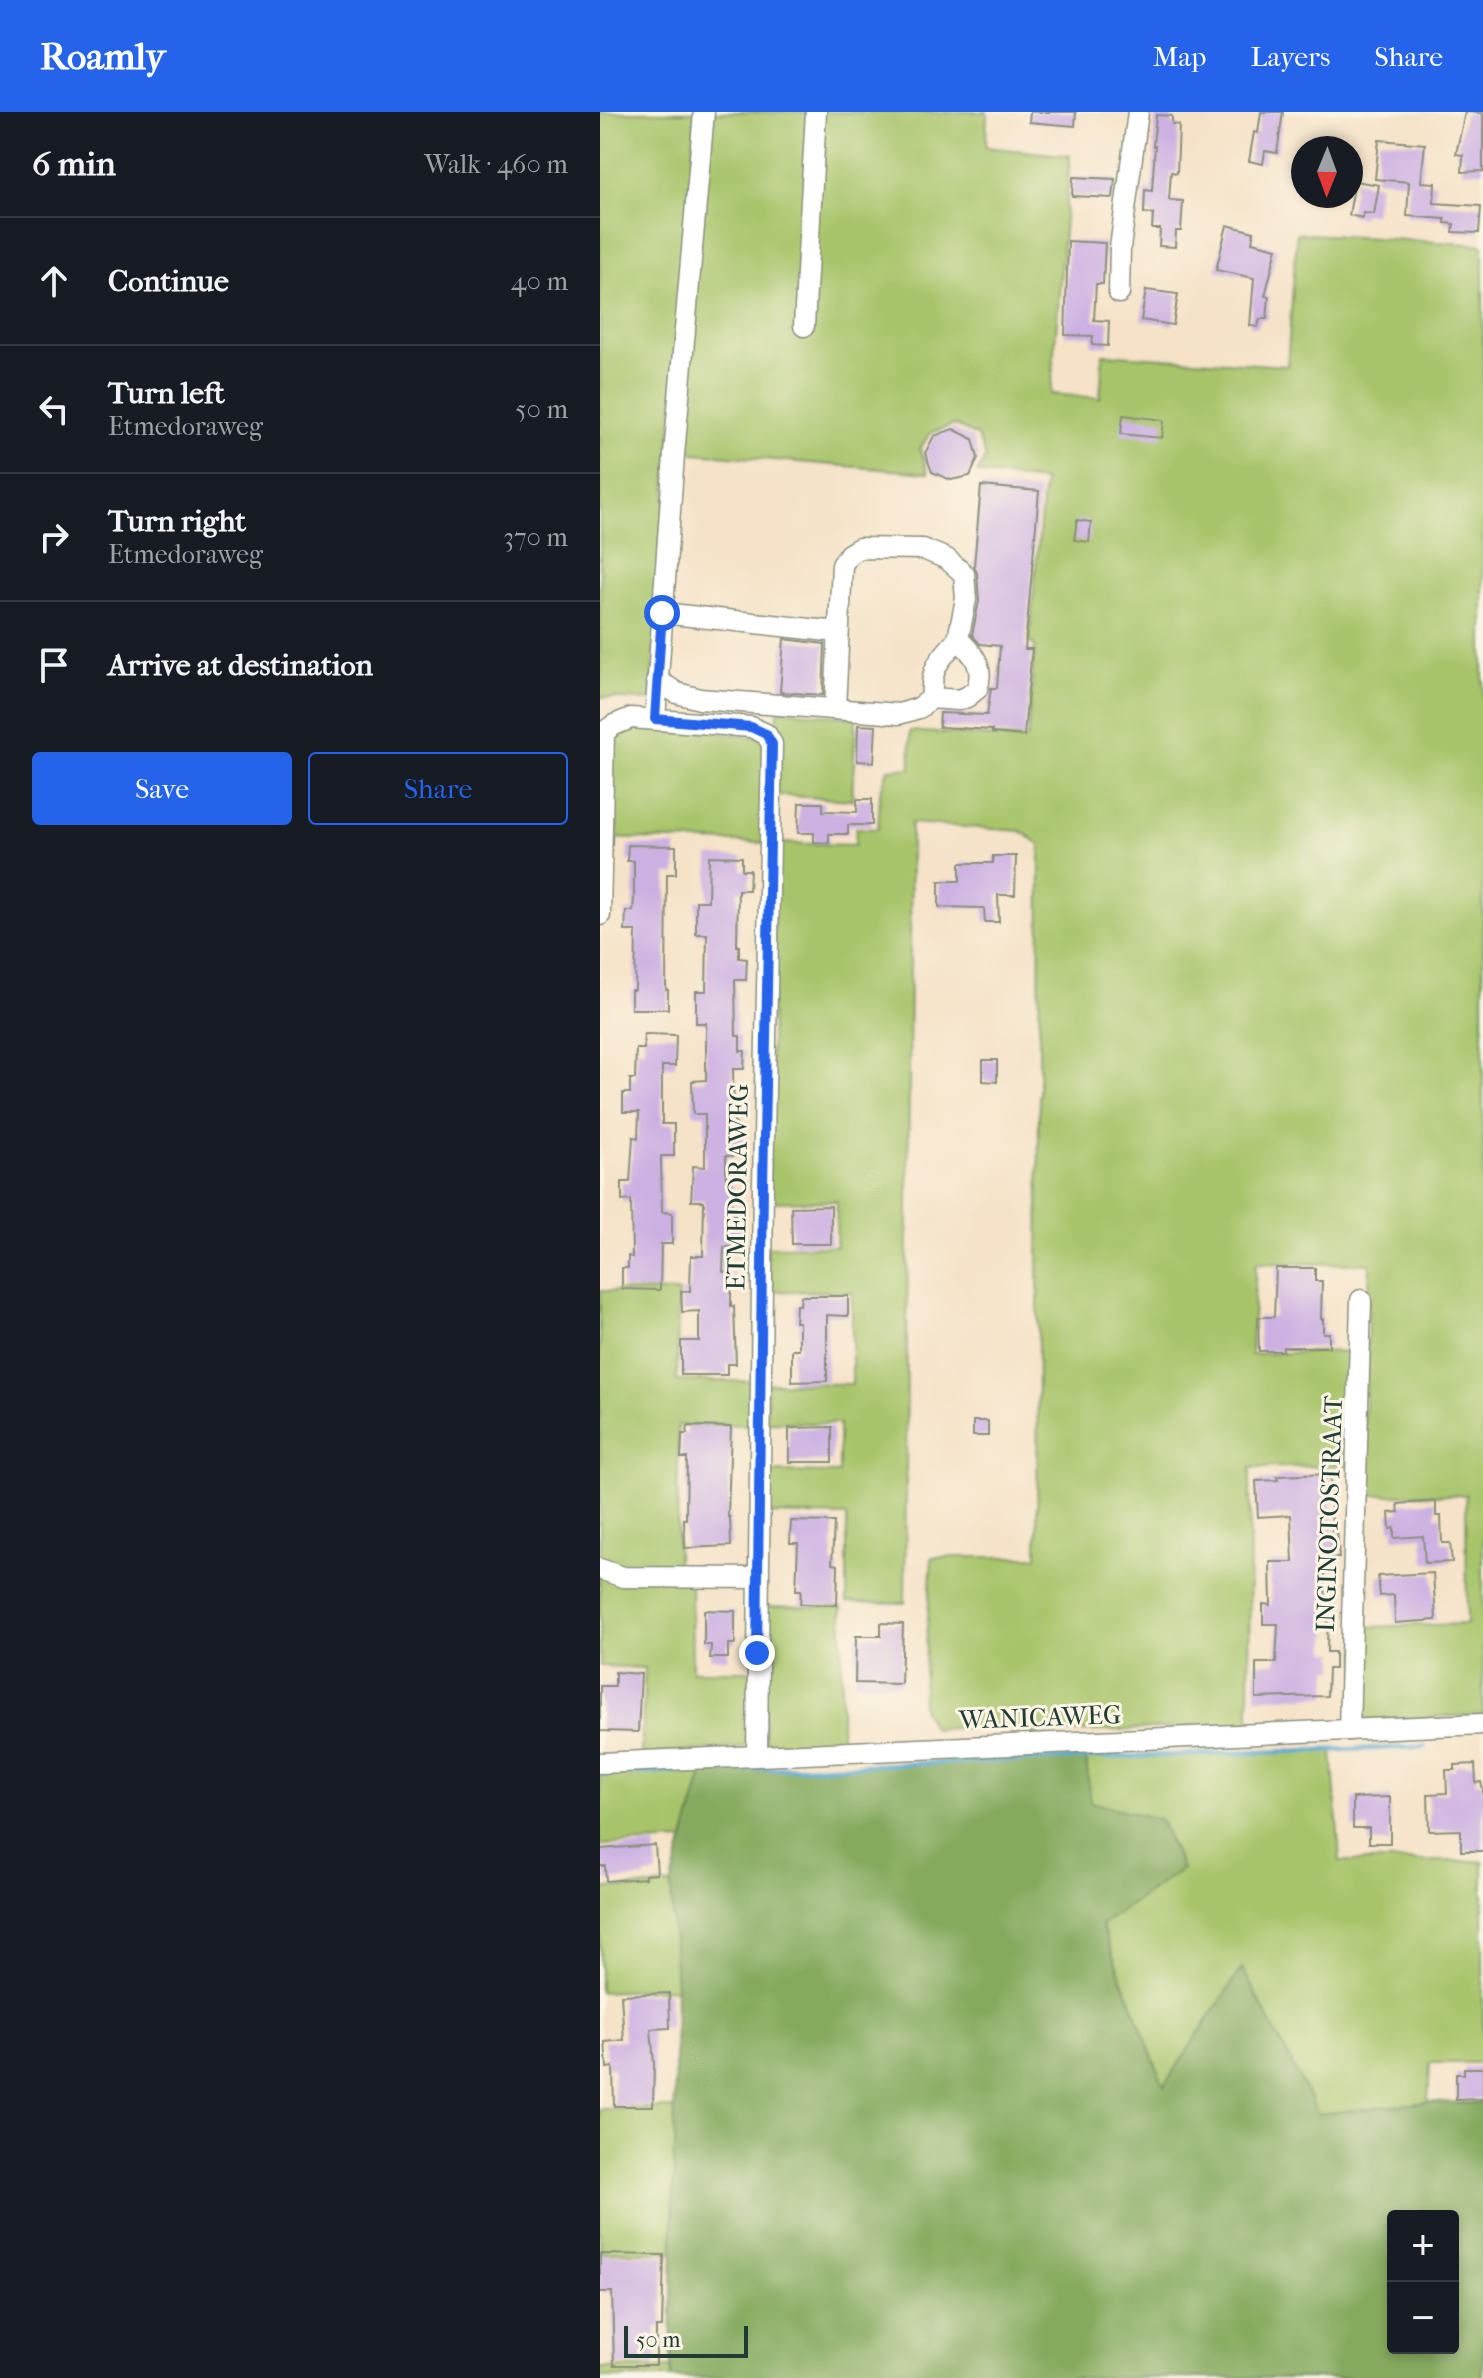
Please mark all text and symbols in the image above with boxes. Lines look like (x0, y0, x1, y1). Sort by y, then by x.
text: Roamly (40, 34, 166, 79)
text: Map (1153, 40, 1206, 73)
text: Layers (1250, 40, 1330, 73)
text: Share (1374, 40, 1443, 73)
north arrow (1291, 136, 1363, 208)
text: 6 min (32, 144, 116, 184)
text: Walk · 460 m (424, 149, 568, 180)
icon: ahead (32, 259, 76, 303)
text: Continue (108, 264, 229, 299)
text: 40 m (511, 266, 568, 297)
text: Turn left (108, 376, 225, 411)
icon: left (32, 387, 76, 431)
text: 50 m (515, 394, 568, 425)
text: Etmedoraweg (108, 411, 263, 442)
text: Turn right (108, 504, 246, 539)
icon: right (32, 515, 76, 559)
text: 370 m (503, 522, 568, 553)
text: Etmedoraweg (108, 539, 263, 570)
route start (644, 595, 680, 631)
icon: arrive (32, 643, 76, 687)
text: Arrive at destination (108, 648, 373, 683)
button: Save (32, 752, 292, 825)
button: Share (308, 752, 568, 825)
street label: ETMEDORAWEG (720, 1083, 755, 1291)
street label: INGINOTOSTRAAT (1310, 1395, 1349, 1633)
route end (739, 1635, 775, 1671)
street label: WANICAWEG (957, 1699, 1122, 1736)
map controls (1387, 2210, 1459, 2354)
button: + (1387, 2210, 1459, 2282)
button: − (1387, 2282, 1459, 2354)
scale bar (624, 2322, 748, 2358)
text: 50 m (636, 2327, 681, 2353)

